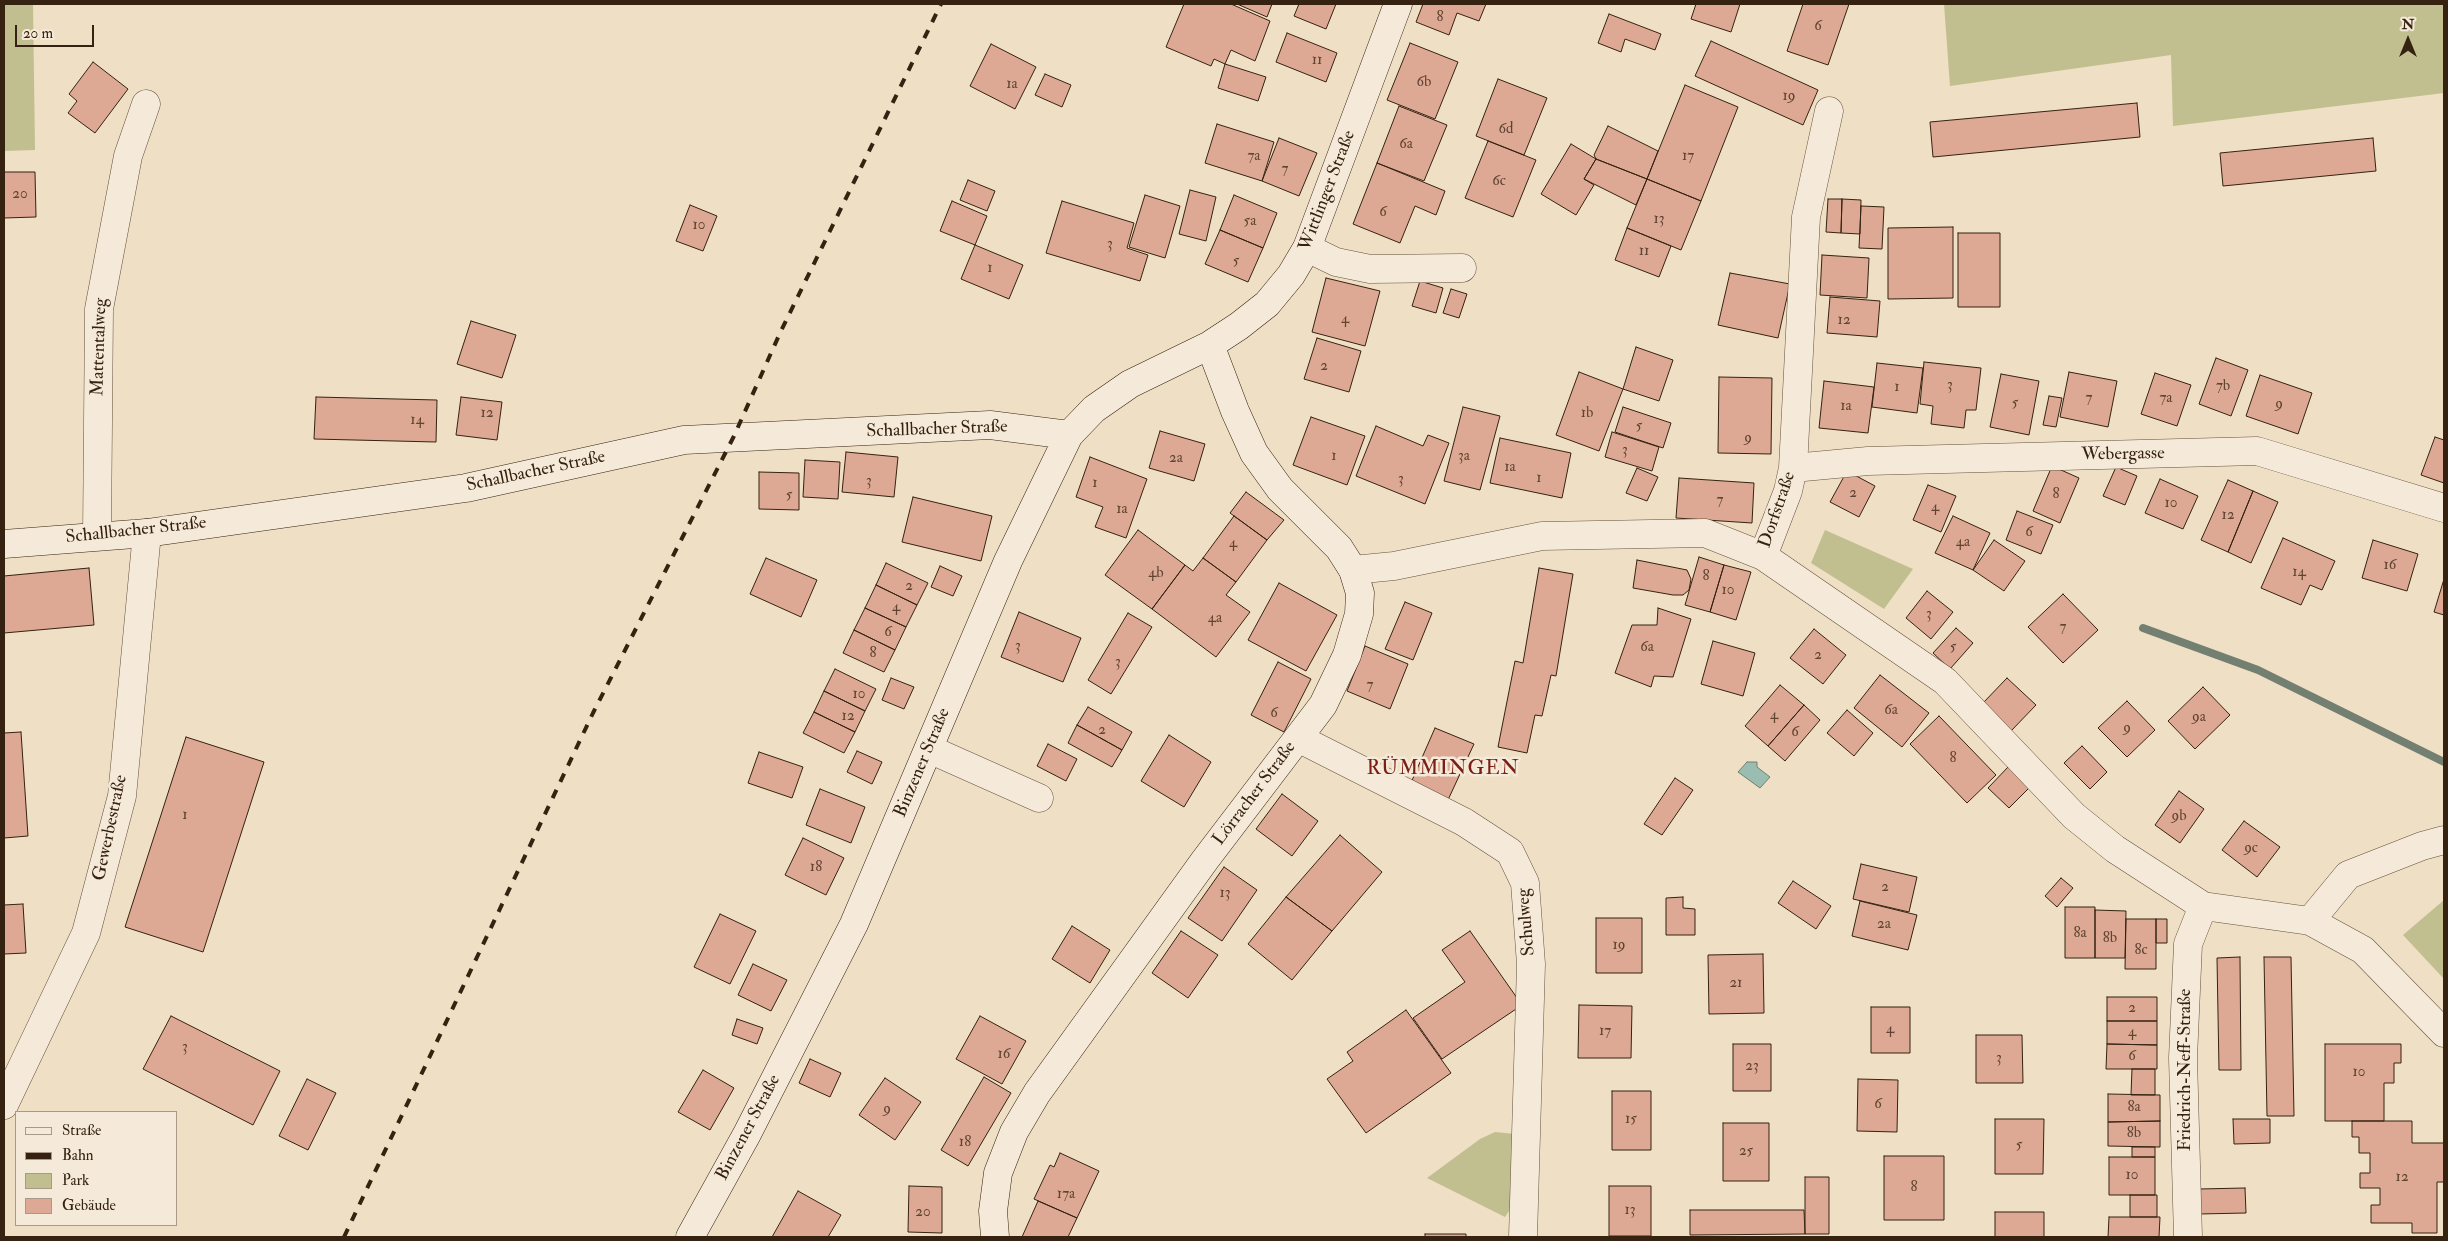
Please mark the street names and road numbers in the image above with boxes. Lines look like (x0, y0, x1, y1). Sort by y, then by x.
street label: Wittlinger Straße (1295, 128, 1361, 254)
street label: Mattentalweg (87, 298, 113, 396)
street label: Schallbacher Straße (866, 417, 1008, 443)
street label: Webergasse (2081, 443, 2165, 467)
street label: Schallbacher Straße (465, 447, 607, 497)
street label: Dorfstraße (1755, 469, 1801, 551)
street label: Schallbacher Straße (65, 513, 207, 549)
street label: Binzener Straße (890, 705, 956, 821)
street label: Lörracher Straße (1209, 738, 1301, 850)
street label: Gewerbestraße (89, 773, 133, 883)
street label: Schulweg (1513, 887, 1541, 957)
street label: Friedrich-Neff-Straße (2175, 989, 2197, 1151)
street label: Binzener Straße (712, 1071, 786, 1185)

